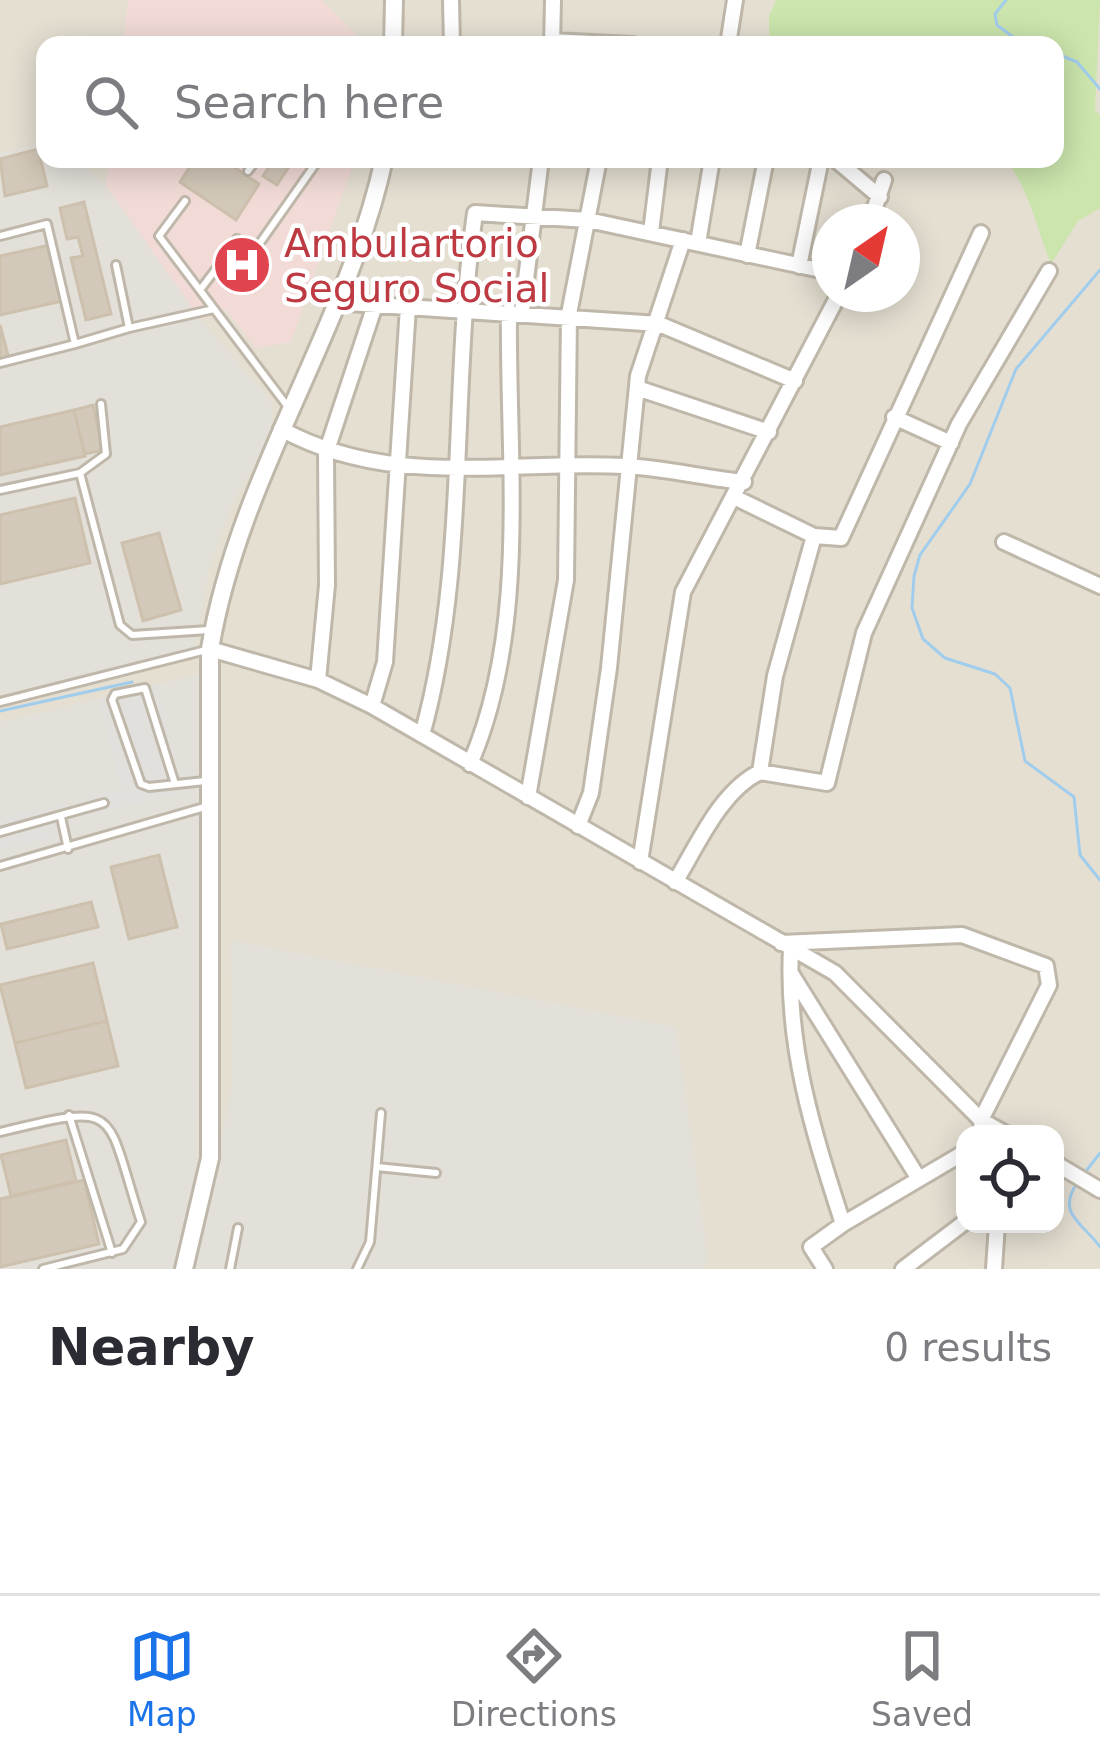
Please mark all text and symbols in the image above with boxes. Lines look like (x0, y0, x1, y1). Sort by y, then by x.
search box (36, 36, 1064, 168)
icon: search (78, 69, 144, 135)
text: Search here (174, 76, 444, 129)
north arrow (812, 204, 920, 312)
place label: Ambulartorio Seguro Social (284, 221, 549, 311)
hospital icon: Ambulartorio Seguro Social (211, 234, 273, 296)
map controls (956, 1125, 1064, 1233)
button: locate (956, 1125, 1064, 1233)
text: Nearby (48, 1318, 255, 1377)
text: 0 results (884, 1325, 1052, 1370)
tab: Map (127, 1623, 197, 1734)
tab: Directions (451, 1623, 617, 1734)
tab: Saved (871, 1623, 973, 1734)

